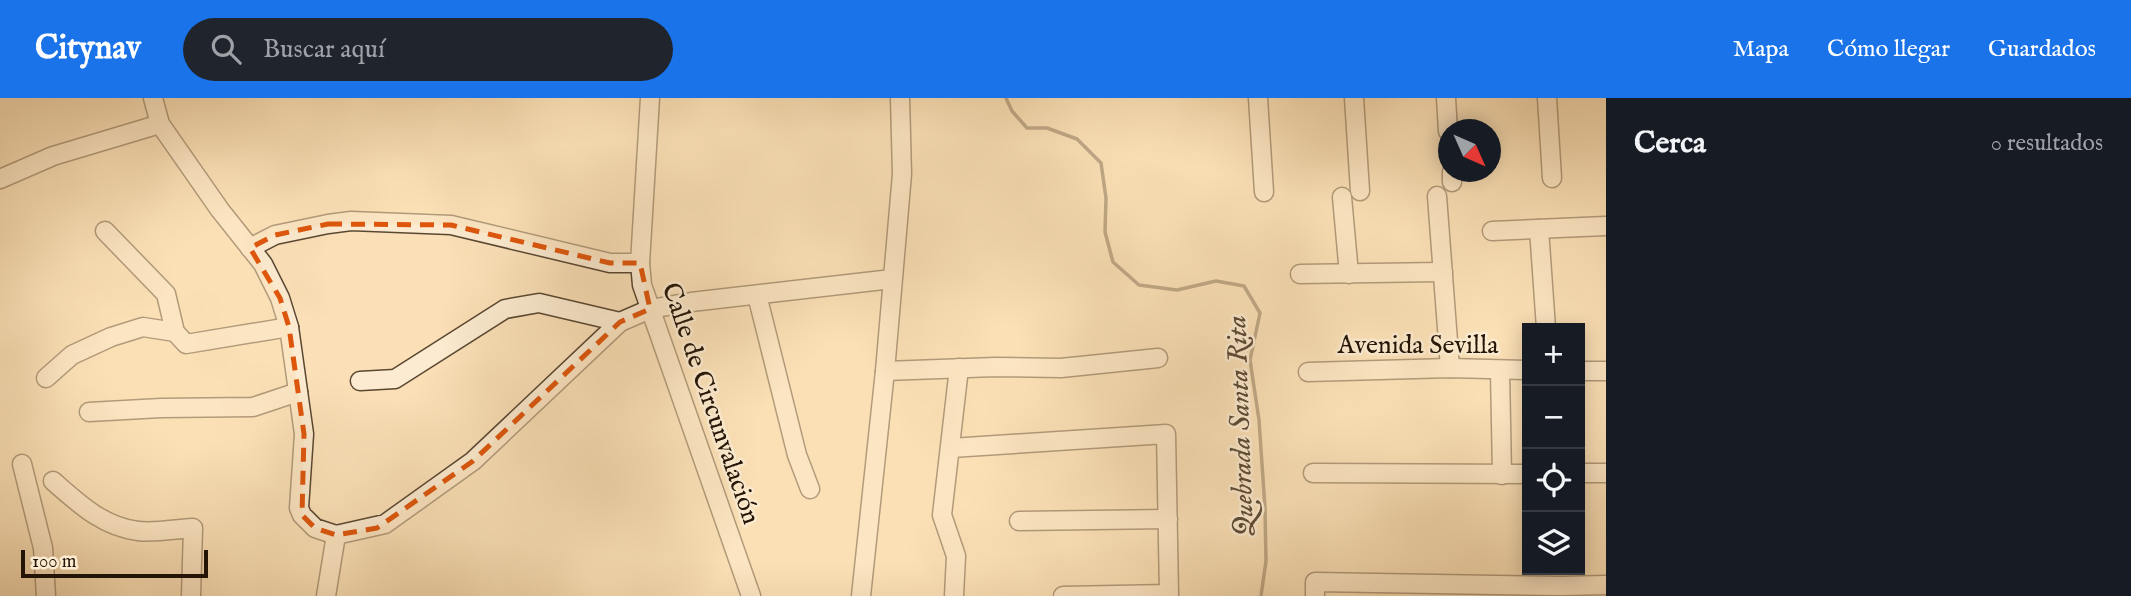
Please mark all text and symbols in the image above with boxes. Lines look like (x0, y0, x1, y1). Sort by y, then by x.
search box (183, 18, 673, 81)
text: Citynav (35, 28, 141, 70)
icon: search (207, 30, 245, 68)
text: Buscar aquí (263, 33, 385, 66)
text: Mapa (1733, 34, 1789, 65)
text: Cómo llegar (1827, 34, 1950, 65)
text: Guardados (1988, 34, 2096, 65)
north arrow (1438, 119, 1501, 182)
text: Cerca (1634, 125, 1706, 163)
text: 0 resultados (1991, 129, 2103, 158)
street label: Calle de Circunvalación (654, 279, 767, 529)
water label: Quebrada Santa Rita (1220, 315, 1263, 537)
map controls (1522, 323, 1585, 575)
button: + (1522, 323, 1585, 386)
street label: Avenida Sevilla (1336, 329, 1499, 362)
button: − (1522, 386, 1585, 449)
button: locate (1522, 449, 1585, 512)
button: layers (1522, 512, 1585, 575)
scale bar (21, 547, 208, 579)
text: 100 m (32, 550, 76, 574)

